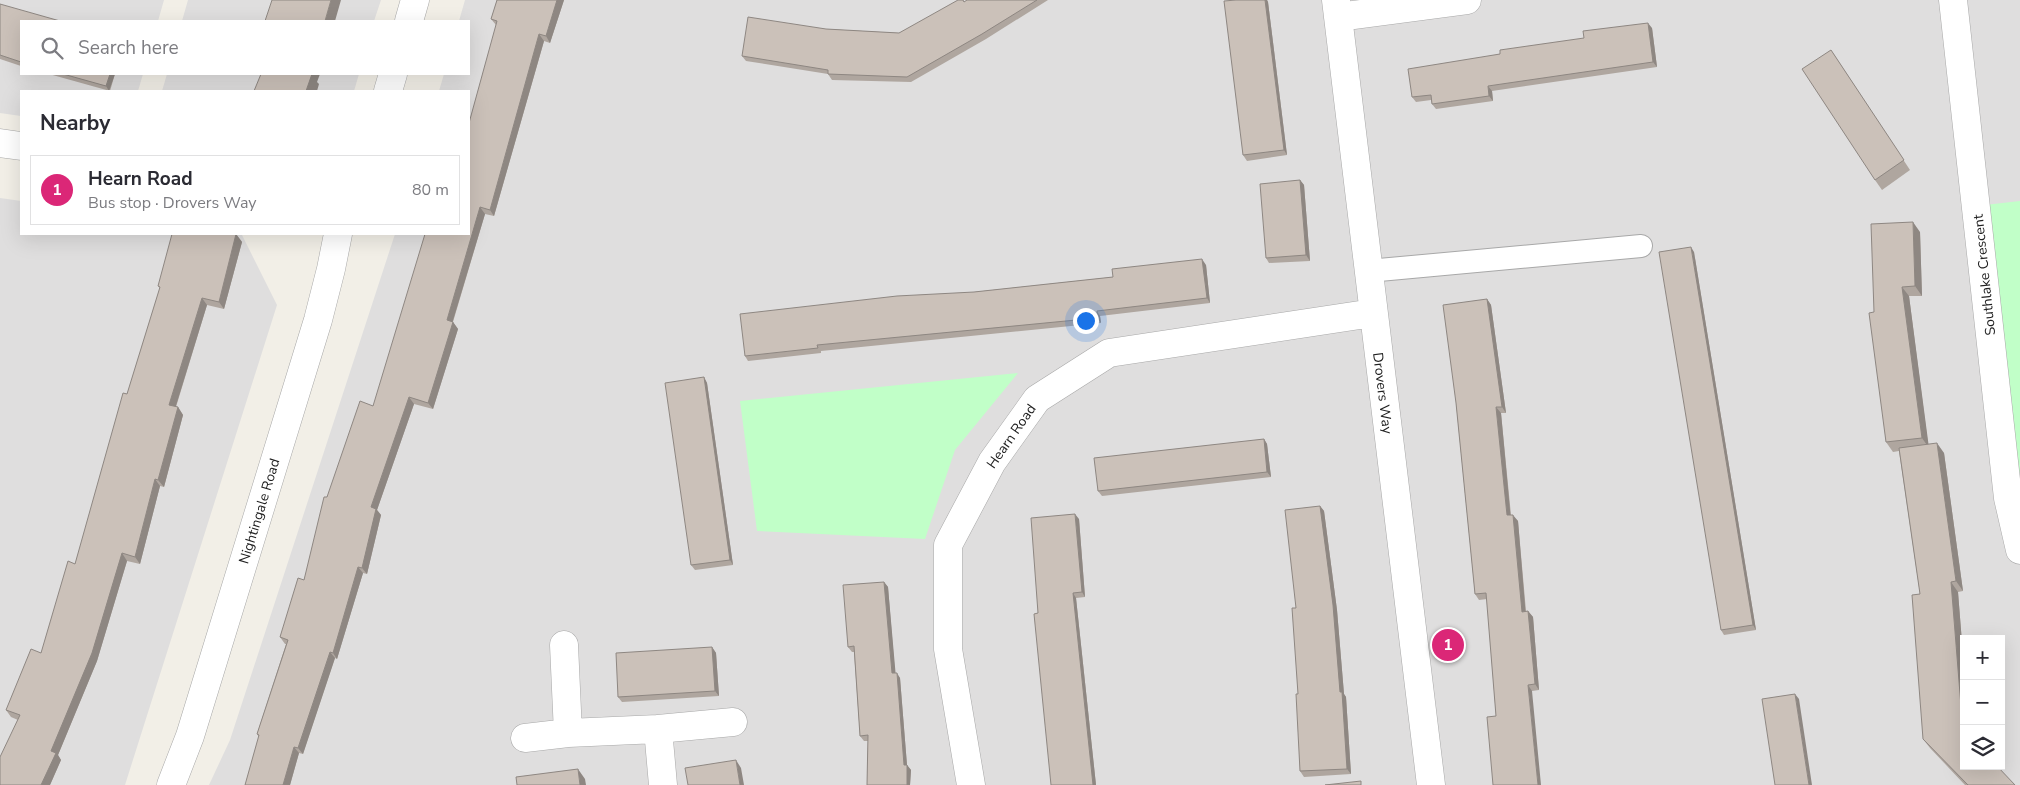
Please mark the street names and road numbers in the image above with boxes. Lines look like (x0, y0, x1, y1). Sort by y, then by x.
street label: Southlake Crescent (1969, 213, 2000, 336)
street label: Drovers Way (1368, 351, 1397, 436)
street label: Hearn Road (982, 400, 1041, 472)
street label: Nightingale Road (234, 456, 285, 566)

